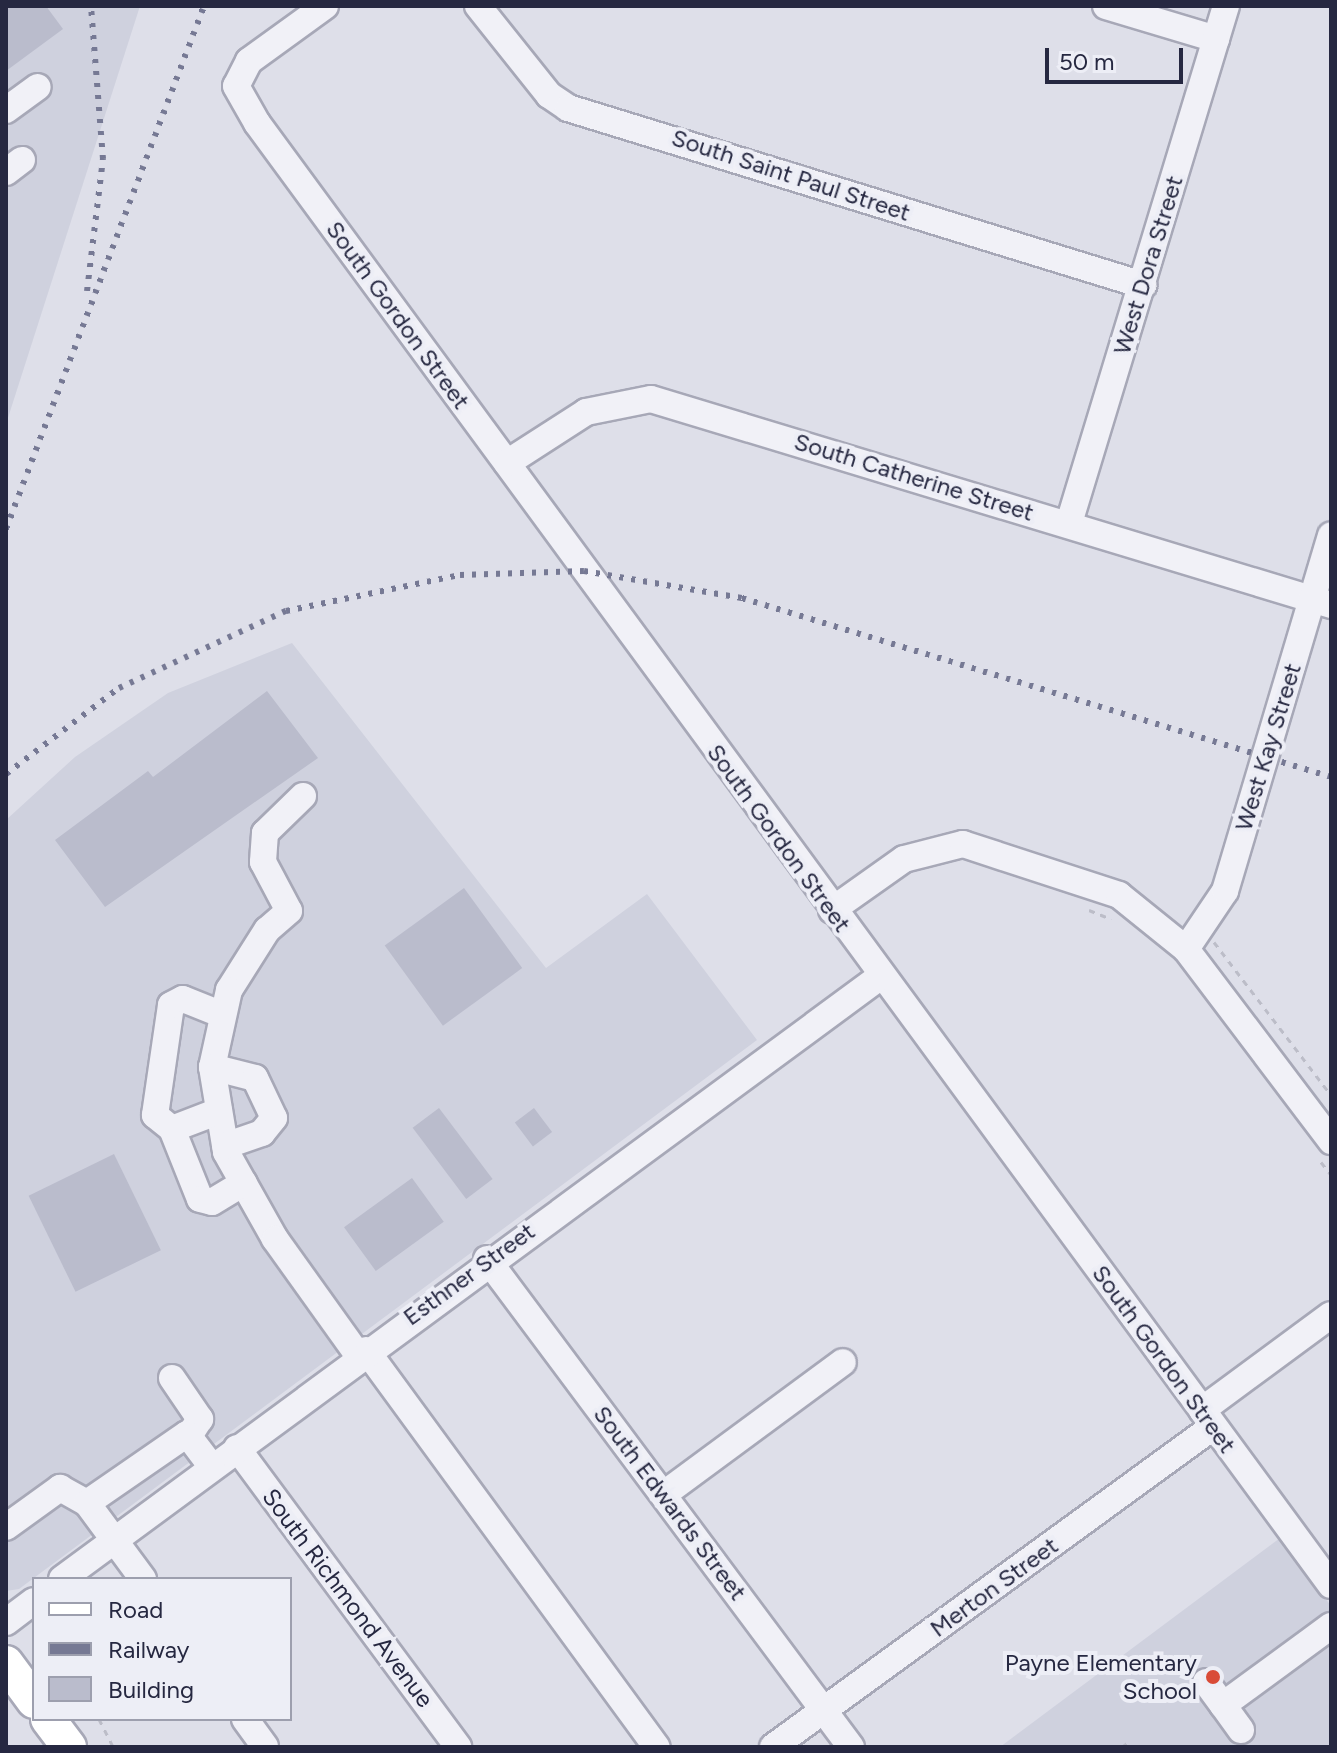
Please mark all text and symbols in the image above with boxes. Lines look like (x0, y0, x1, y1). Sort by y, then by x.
scale bar (1049, 32, 1187, 82)
text: 50 m (1059, 47, 1115, 76)
street label: South Saint Paul Street (668, 123, 914, 227)
street label: West Dora Street (1107, 172, 1189, 358)
street label: South Gordon Street (320, 215, 476, 415)
street label: South Catherine Street (791, 427, 1037, 527)
street label: West Kay Street (1229, 660, 1307, 834)
street label: South Gordon Street (701, 738, 857, 938)
street label: Esthner Street (398, 1217, 540, 1331)
street label: South Gordon Street (1086, 1259, 1242, 1459)
street label: South Edwards Street (587, 1400, 753, 1606)
street label: South Richmond Avenue (256, 1483, 440, 1713)
street label: Merton Street (924, 1531, 1064, 1643)
legend (32, 1577, 292, 1721)
text: Road (108, 1595, 163, 1624)
text: Railway (108, 1635, 189, 1664)
place label: Payne Elementary School (1005, 1649, 1197, 1705)
marker: Payne Elementary School (1204, 1668, 1222, 1686)
text: Building (108, 1675, 194, 1704)

